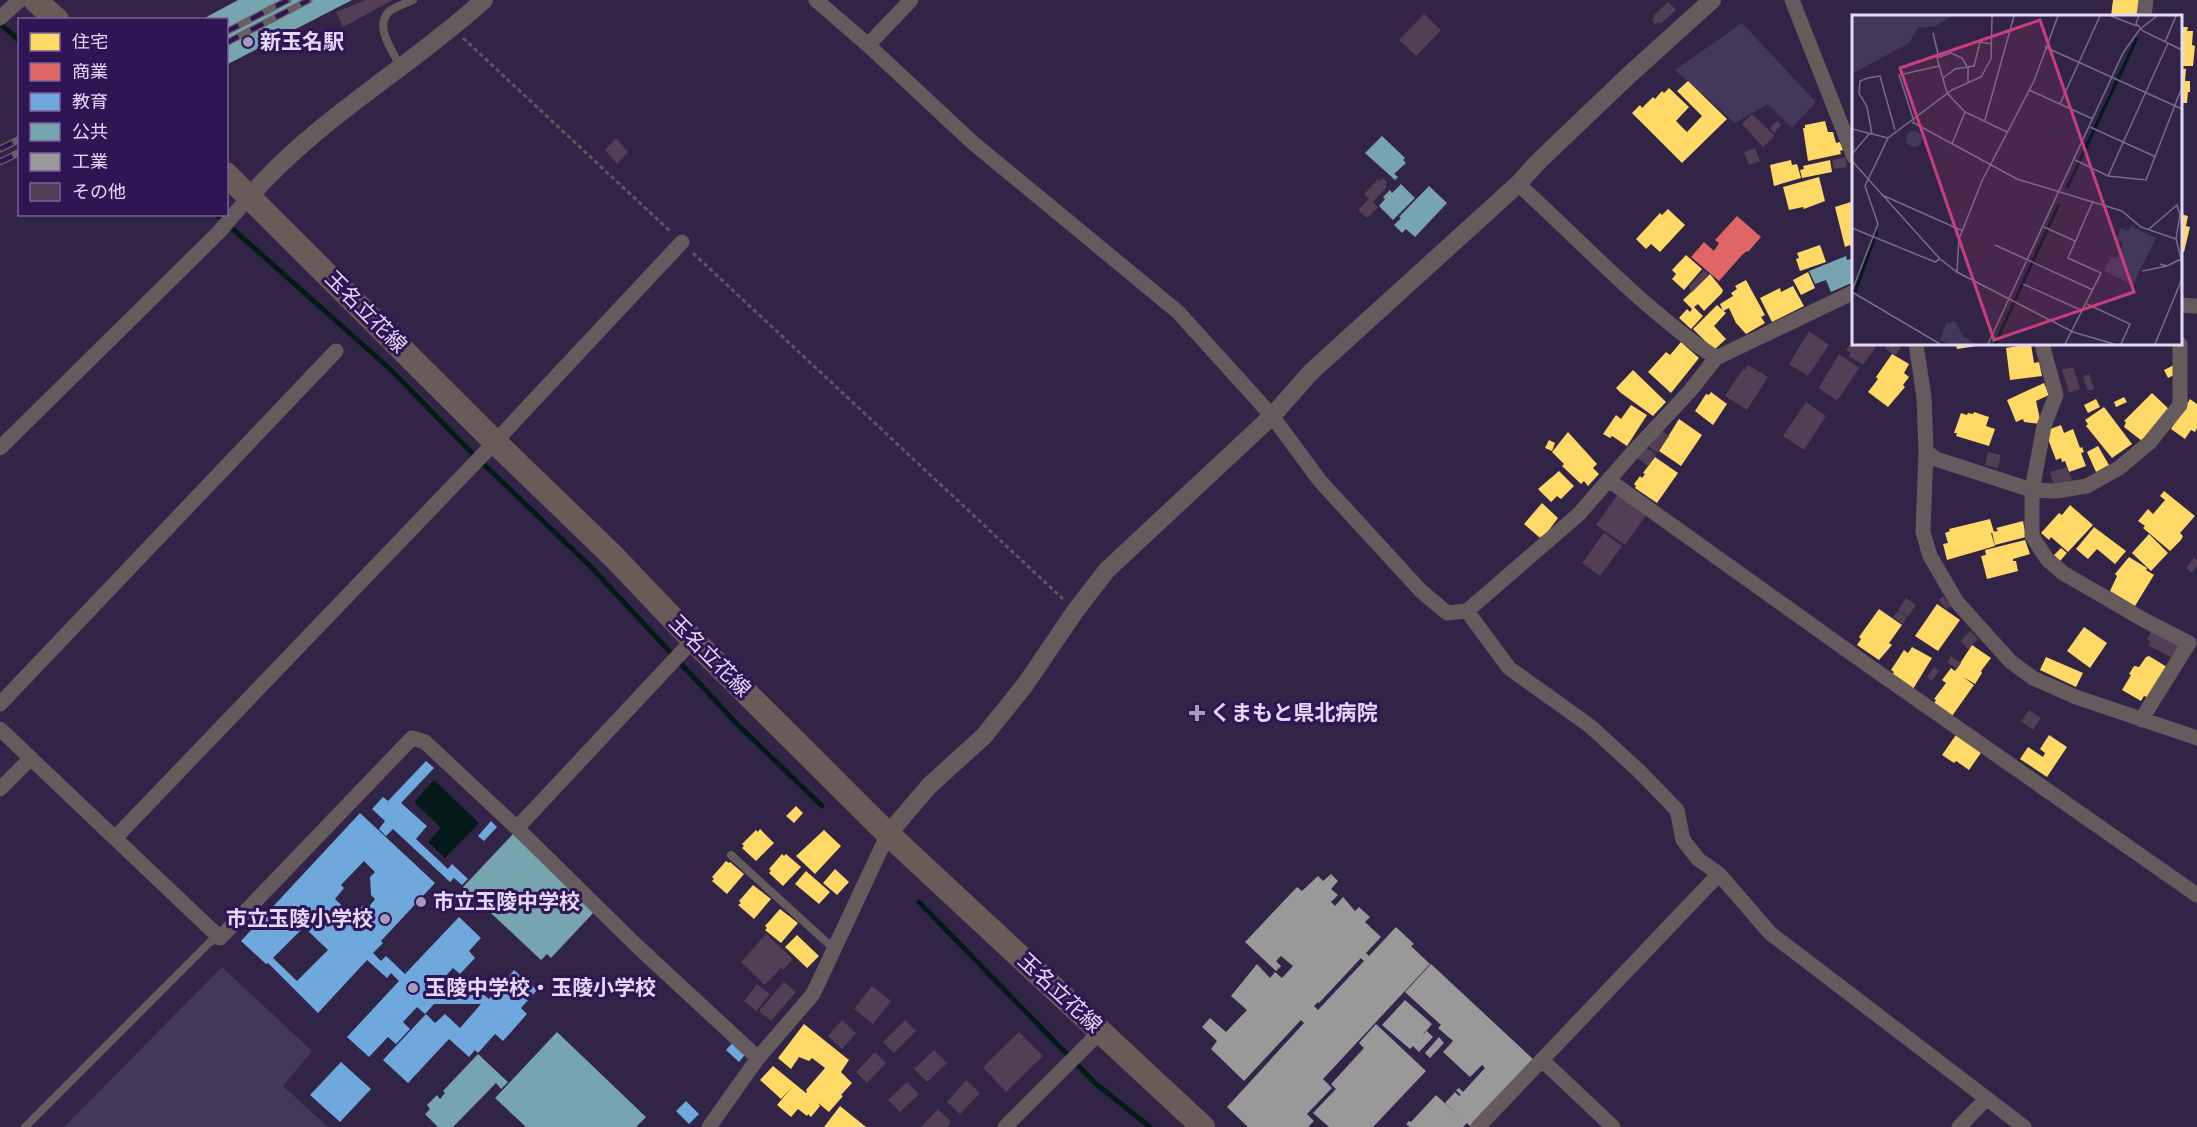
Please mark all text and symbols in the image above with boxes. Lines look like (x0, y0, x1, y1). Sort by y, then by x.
inset map (1852, 15, 2182, 345)
legend (18, 18, 228, 216)
place label: 新玉名駅 (260, 27, 344, 56)
text: 住宅 (72, 29, 108, 54)
marker: 新玉名駅 (241, 35, 255, 49)
text: 商業 (72, 59, 108, 84)
text: 教育 (72, 89, 108, 114)
text: 公共 (72, 119, 108, 144)
text: 工業 (72, 149, 108, 174)
text: その他 (72, 179, 126, 204)
street label: 玉名立花線 (319, 264, 414, 359)
street label: 玉名立花線 (663, 608, 758, 703)
place label: くまもと県北病院 (1210, 698, 1378, 727)
marker: くまもと県北病院 (1188, 704, 1206, 722)
place label: 市立玉陵中学校 (433, 887, 580, 916)
marker: 市立玉陵中学校 (414, 895, 428, 909)
place label: 市立玉陵小学校 (226, 904, 373, 933)
marker: 市立玉陵小学校 (378, 912, 392, 926)
street label: 玉名立花線 (1012, 946, 1109, 1039)
place label: 玉陵中学校・玉陵小学校 (425, 973, 656, 1002)
marker: 玉陵中学校・玉陵小学校 (406, 981, 420, 995)

